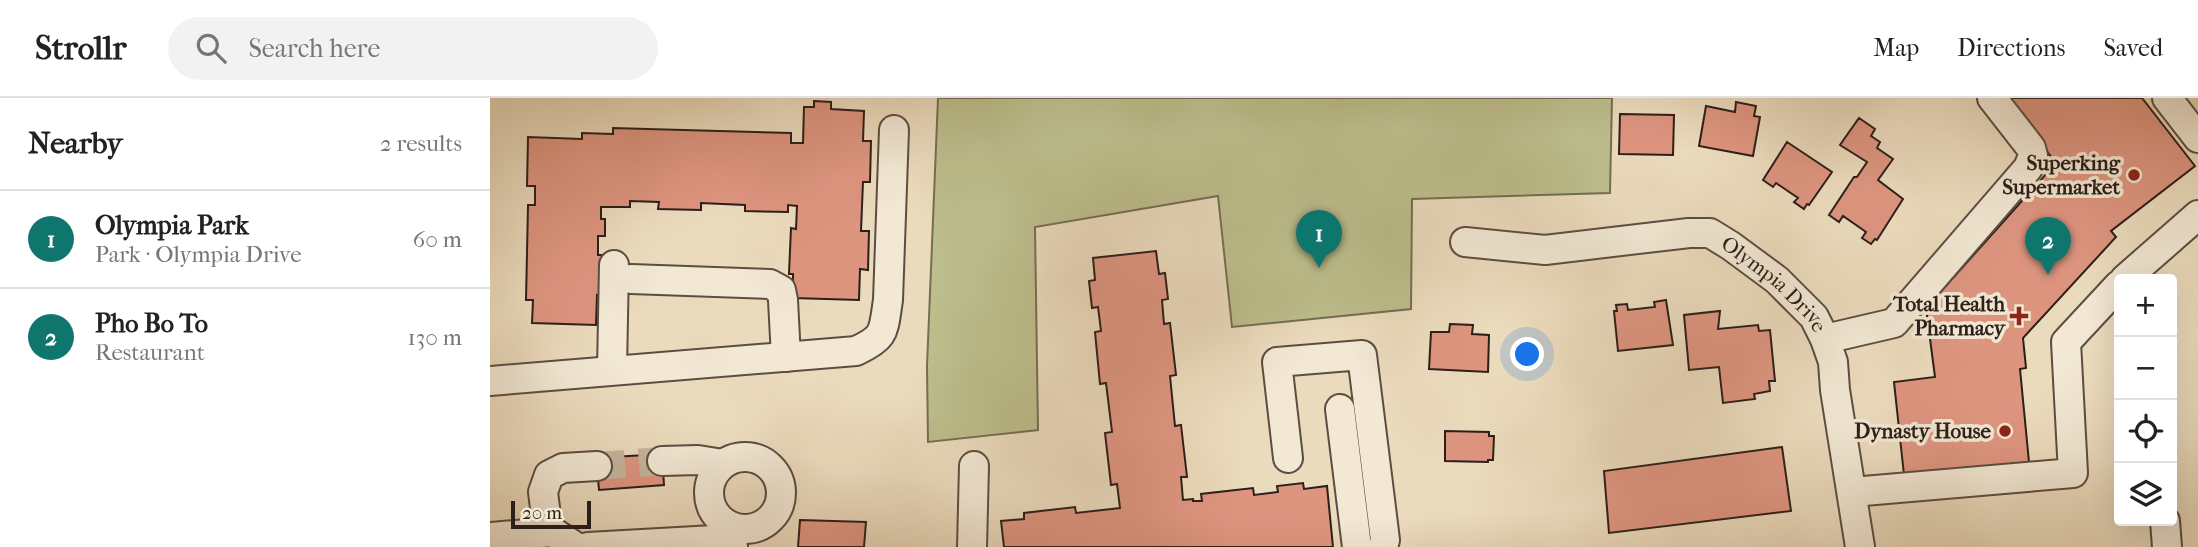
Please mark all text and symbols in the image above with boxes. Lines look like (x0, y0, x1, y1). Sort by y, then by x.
search box (168, 17, 658, 80)
text: Strollr (35, 29, 126, 68)
icon: search (192, 29, 230, 67)
text: Search here (248, 33, 380, 64)
text: Map (1873, 34, 1919, 62)
text: Directions (1957, 34, 2065, 62)
text: Saved (2103, 34, 2163, 62)
text: Nearby (28, 126, 123, 161)
text: 2 results (380, 130, 462, 157)
place label: Superking Supermarket (2002, 151, 2121, 199)
marker: Superking Supermarket (2126, 167, 2142, 183)
text: Olympia Park (95, 210, 249, 241)
pin: 1 (1296, 210, 1342, 268)
pin: 2 (2025, 217, 2071, 275)
text: 1 (47, 226, 55, 253)
text: 60 m (413, 226, 462, 253)
street label: Olympia Drive (1717, 231, 1832, 336)
text: Park · Olympia Drive (95, 241, 302, 268)
map controls (2114, 274, 2177, 526)
button: + (2114, 274, 2177, 337)
place label: Total Health Pharmacy (1892, 292, 2007, 340)
text: Pho Bo To (95, 308, 208, 339)
marker: Total Health Pharmacy (2011, 308, 2027, 324)
text: 2 (45, 324, 57, 351)
text: 130 m (408, 324, 462, 351)
your location (1510, 337, 1544, 371)
button: − (2114, 337, 2177, 400)
text: Restaurant (95, 339, 205, 366)
button: locate (2114, 400, 2177, 463)
place label: Dynasty House (1854, 419, 1992, 443)
marker: Dynasty House (1997, 423, 2013, 439)
button: layers (2114, 463, 2177, 526)
scale bar (511, 498, 592, 530)
text: 20 m (522, 502, 562, 524)

